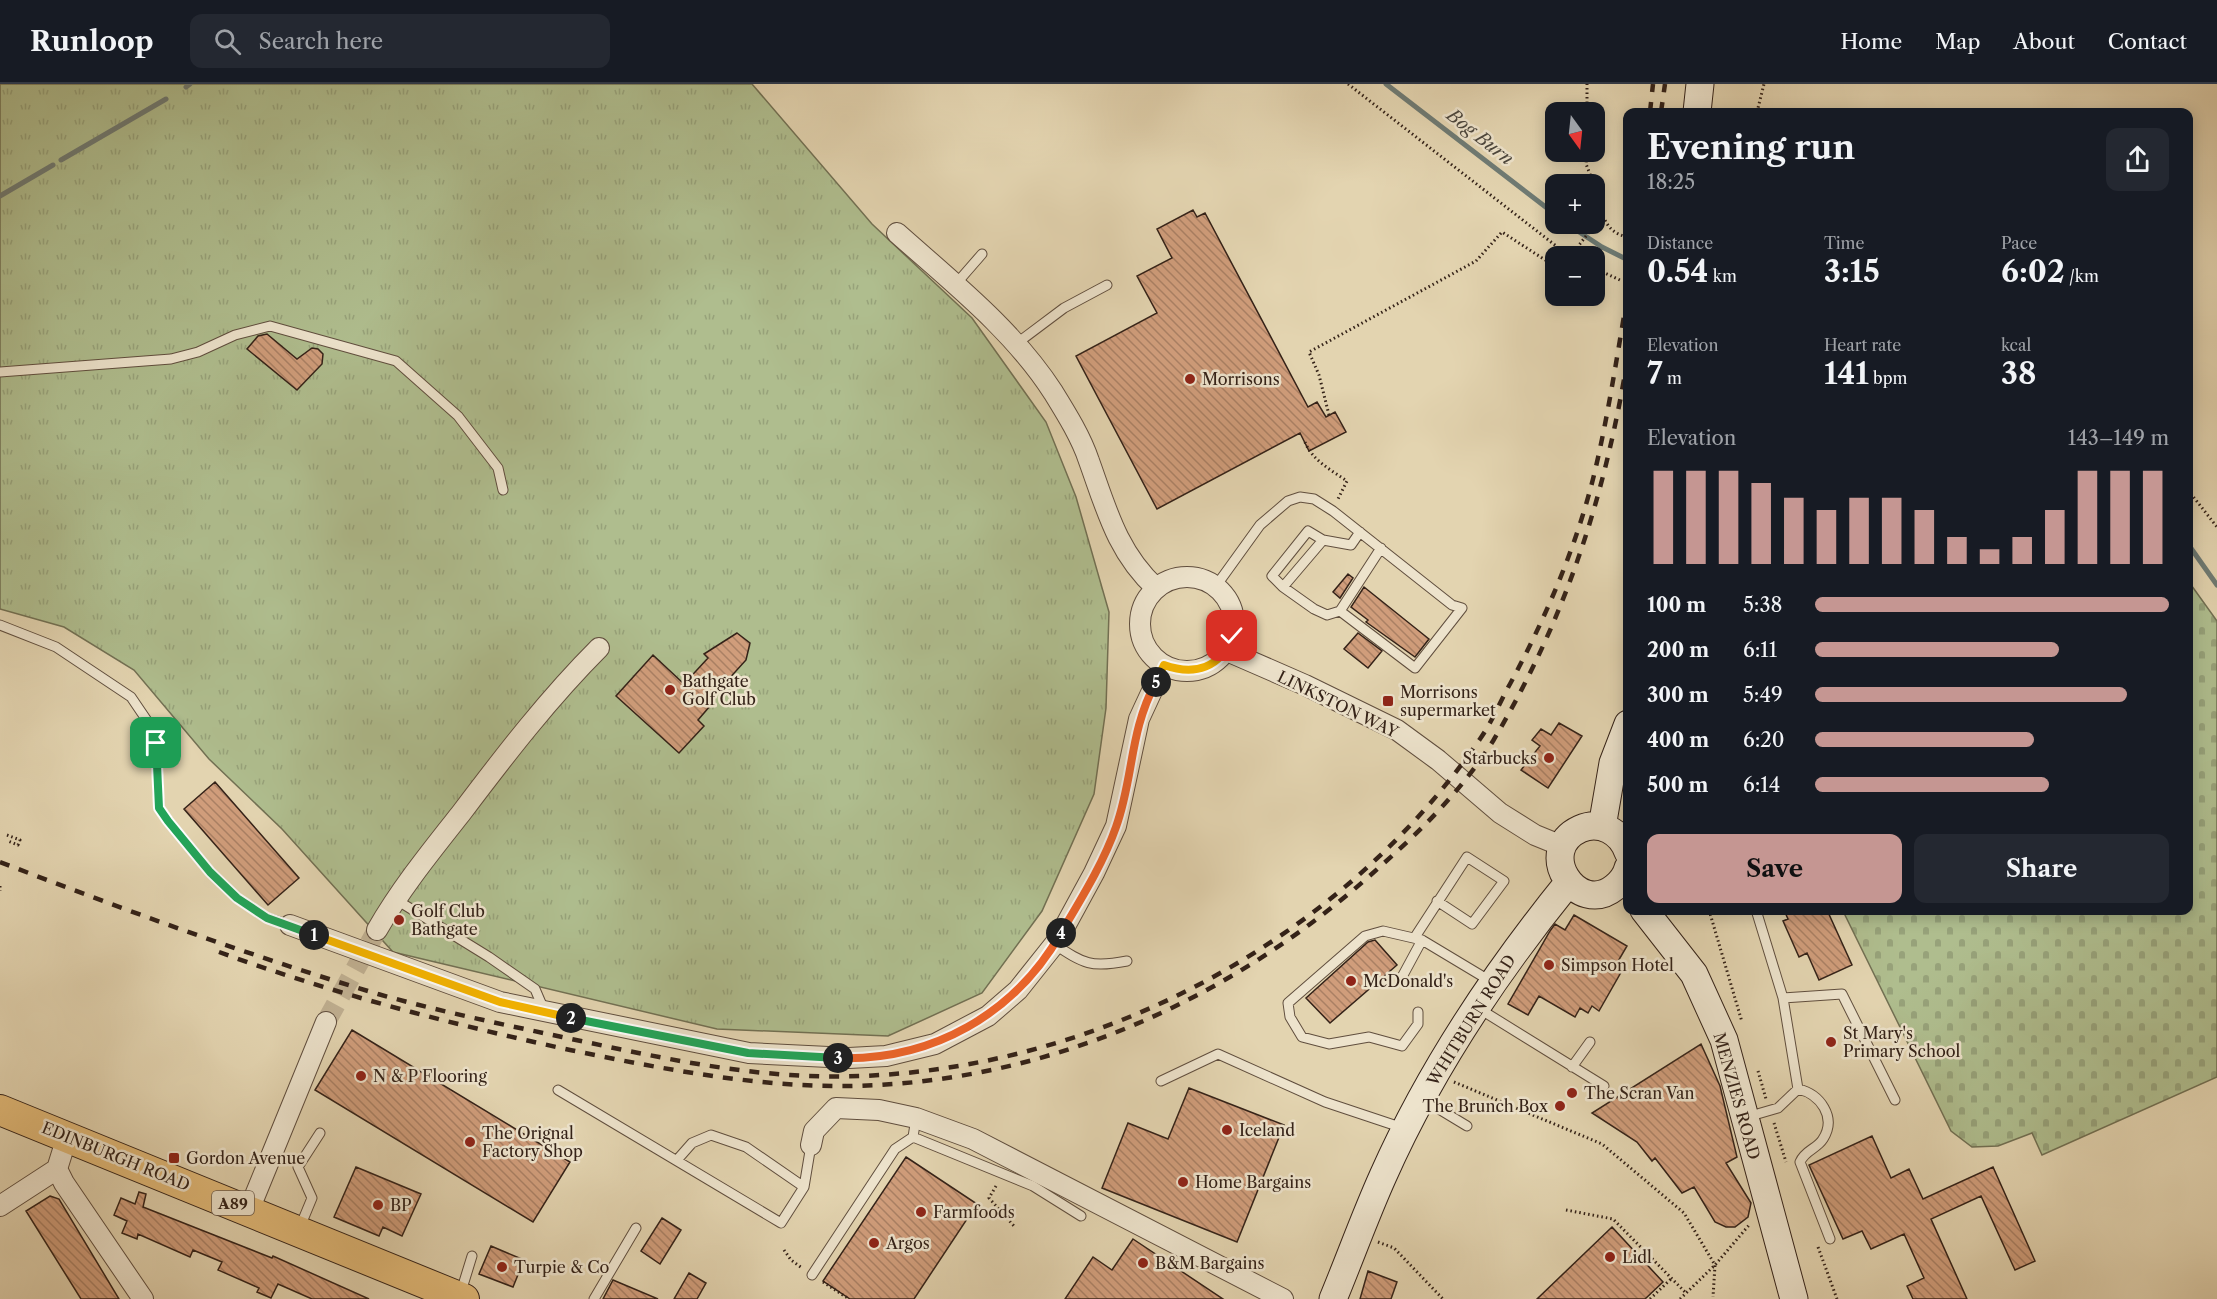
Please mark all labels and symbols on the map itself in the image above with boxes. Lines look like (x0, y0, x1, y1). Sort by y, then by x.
north arrow (1545, 102, 1605, 162)
water label: Bog Burn (1441, 103, 1518, 170)
place label: Morrisons (1202, 369, 1280, 389)
marker: Morrisons (1183, 372, 1197, 386)
pin (1206, 610, 1257, 661)
street label: LINKSTON WAY (1274, 666, 1402, 742)
pin: 5 (1141, 667, 1171, 697)
place label: Bathgate Golf Club (682, 671, 756, 709)
place label: Morrisons supermarket (1400, 682, 1496, 720)
marker: Bathgate Golf Club (663, 683, 677, 697)
marker: Morrisons supermarket (1381, 694, 1395, 708)
pin (130, 717, 181, 768)
place label: Starbucks (1462, 748, 1537, 768)
marker: Starbucks (1542, 751, 1556, 765)
place label: Golf Club Bathgate (411, 901, 485, 939)
marker: Golf Club Bathgate (392, 913, 406, 927)
pin: 4 (1046, 918, 1076, 948)
pin: 1 (299, 920, 329, 950)
street label: WHITBURN ROAD (1422, 951, 1519, 1090)
place label: Simpson Hotel (1561, 955, 1674, 975)
marker: Simpson Hotel (1542, 958, 1556, 972)
place label: McDonald's (1363, 971, 1453, 991)
marker: McDonald's (1344, 974, 1358, 988)
pin: 2 (556, 1003, 586, 1033)
place label: St Mary's Primary School (1843, 1023, 1961, 1061)
street label: MENZIES ROAD (1709, 1030, 1765, 1162)
marker: St Mary's Primary School (1824, 1035, 1838, 1049)
pin: 3 (823, 1043, 853, 1073)
place label: N & P Flooring (373, 1066, 487, 1086)
marker: N & P Flooring (354, 1069, 368, 1083)
place label: The Scran Van (1584, 1083, 1695, 1103)
marker: The Scran Van (1565, 1086, 1579, 1100)
place label: The Brunch Box (1423, 1096, 1549, 1116)
marker: The Brunch Box (1553, 1099, 1567, 1113)
street label: EDINBURGH ROAD (39, 1117, 193, 1195)
place label: Iceland (1239, 1120, 1295, 1140)
place label: The Orignal Factory Shop (482, 1123, 583, 1161)
marker: Iceland (1220, 1123, 1234, 1137)
marker: The Orignal Factory Shop (463, 1135, 477, 1149)
place label: Gordon Avenue (186, 1148, 305, 1168)
marker: Gordon Avenue (167, 1151, 181, 1165)
place label: Home Bargains (1195, 1172, 1311, 1192)
marker: Home Bargains (1176, 1175, 1190, 1189)
road number: A89 (212, 1191, 254, 1215)
place label: BP (390, 1195, 412, 1215)
marker: BP (371, 1198, 385, 1212)
place label: Farmfoods (933, 1202, 1015, 1222)
marker: Farmfoods (914, 1205, 928, 1219)
place label: Argos (885, 1233, 930, 1253)
marker: Argos (867, 1236, 881, 1250)
place label: Lidl (1622, 1247, 1652, 1267)
marker: Lidl (1603, 1250, 1617, 1264)
place label: B&M Bargains (1155, 1253, 1264, 1273)
marker: B&M Bargains (1136, 1256, 1150, 1270)
place label: Turpie & Co (514, 1257, 609, 1277)
marker: Turpie & Co (495, 1260, 509, 1274)

